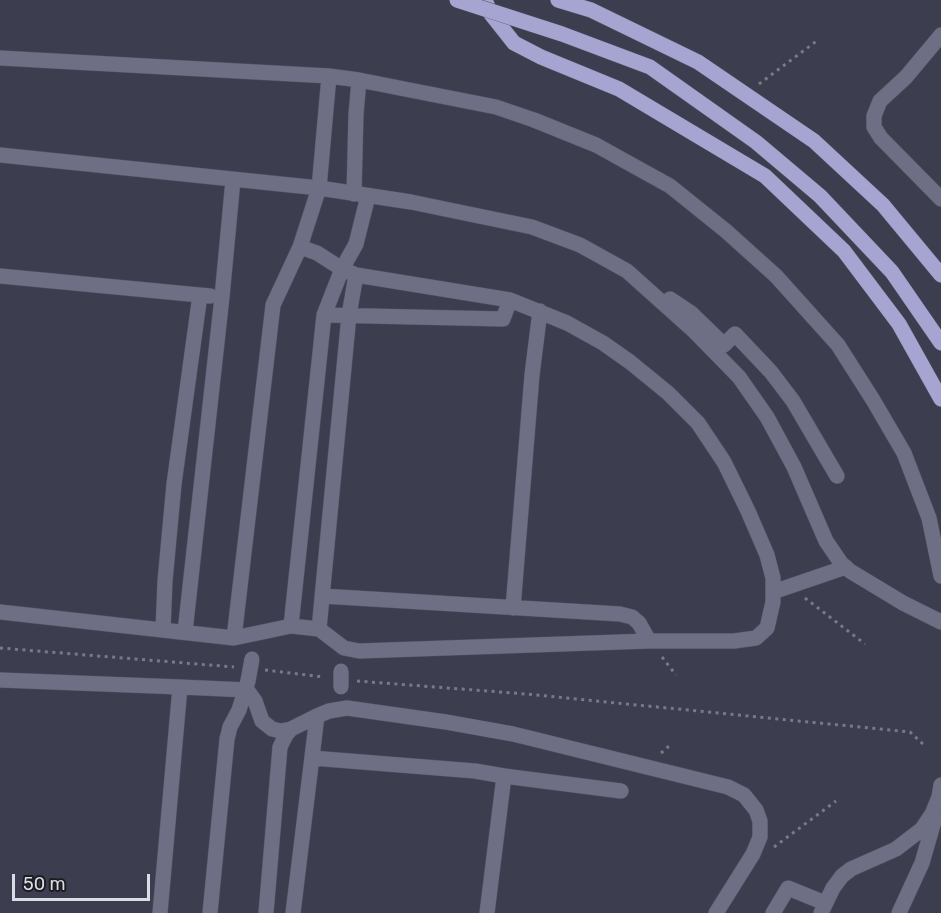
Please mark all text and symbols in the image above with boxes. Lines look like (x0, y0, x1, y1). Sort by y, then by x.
scale bar (15, 862, 153, 900)
text: 50 m (23, 873, 66, 895)

